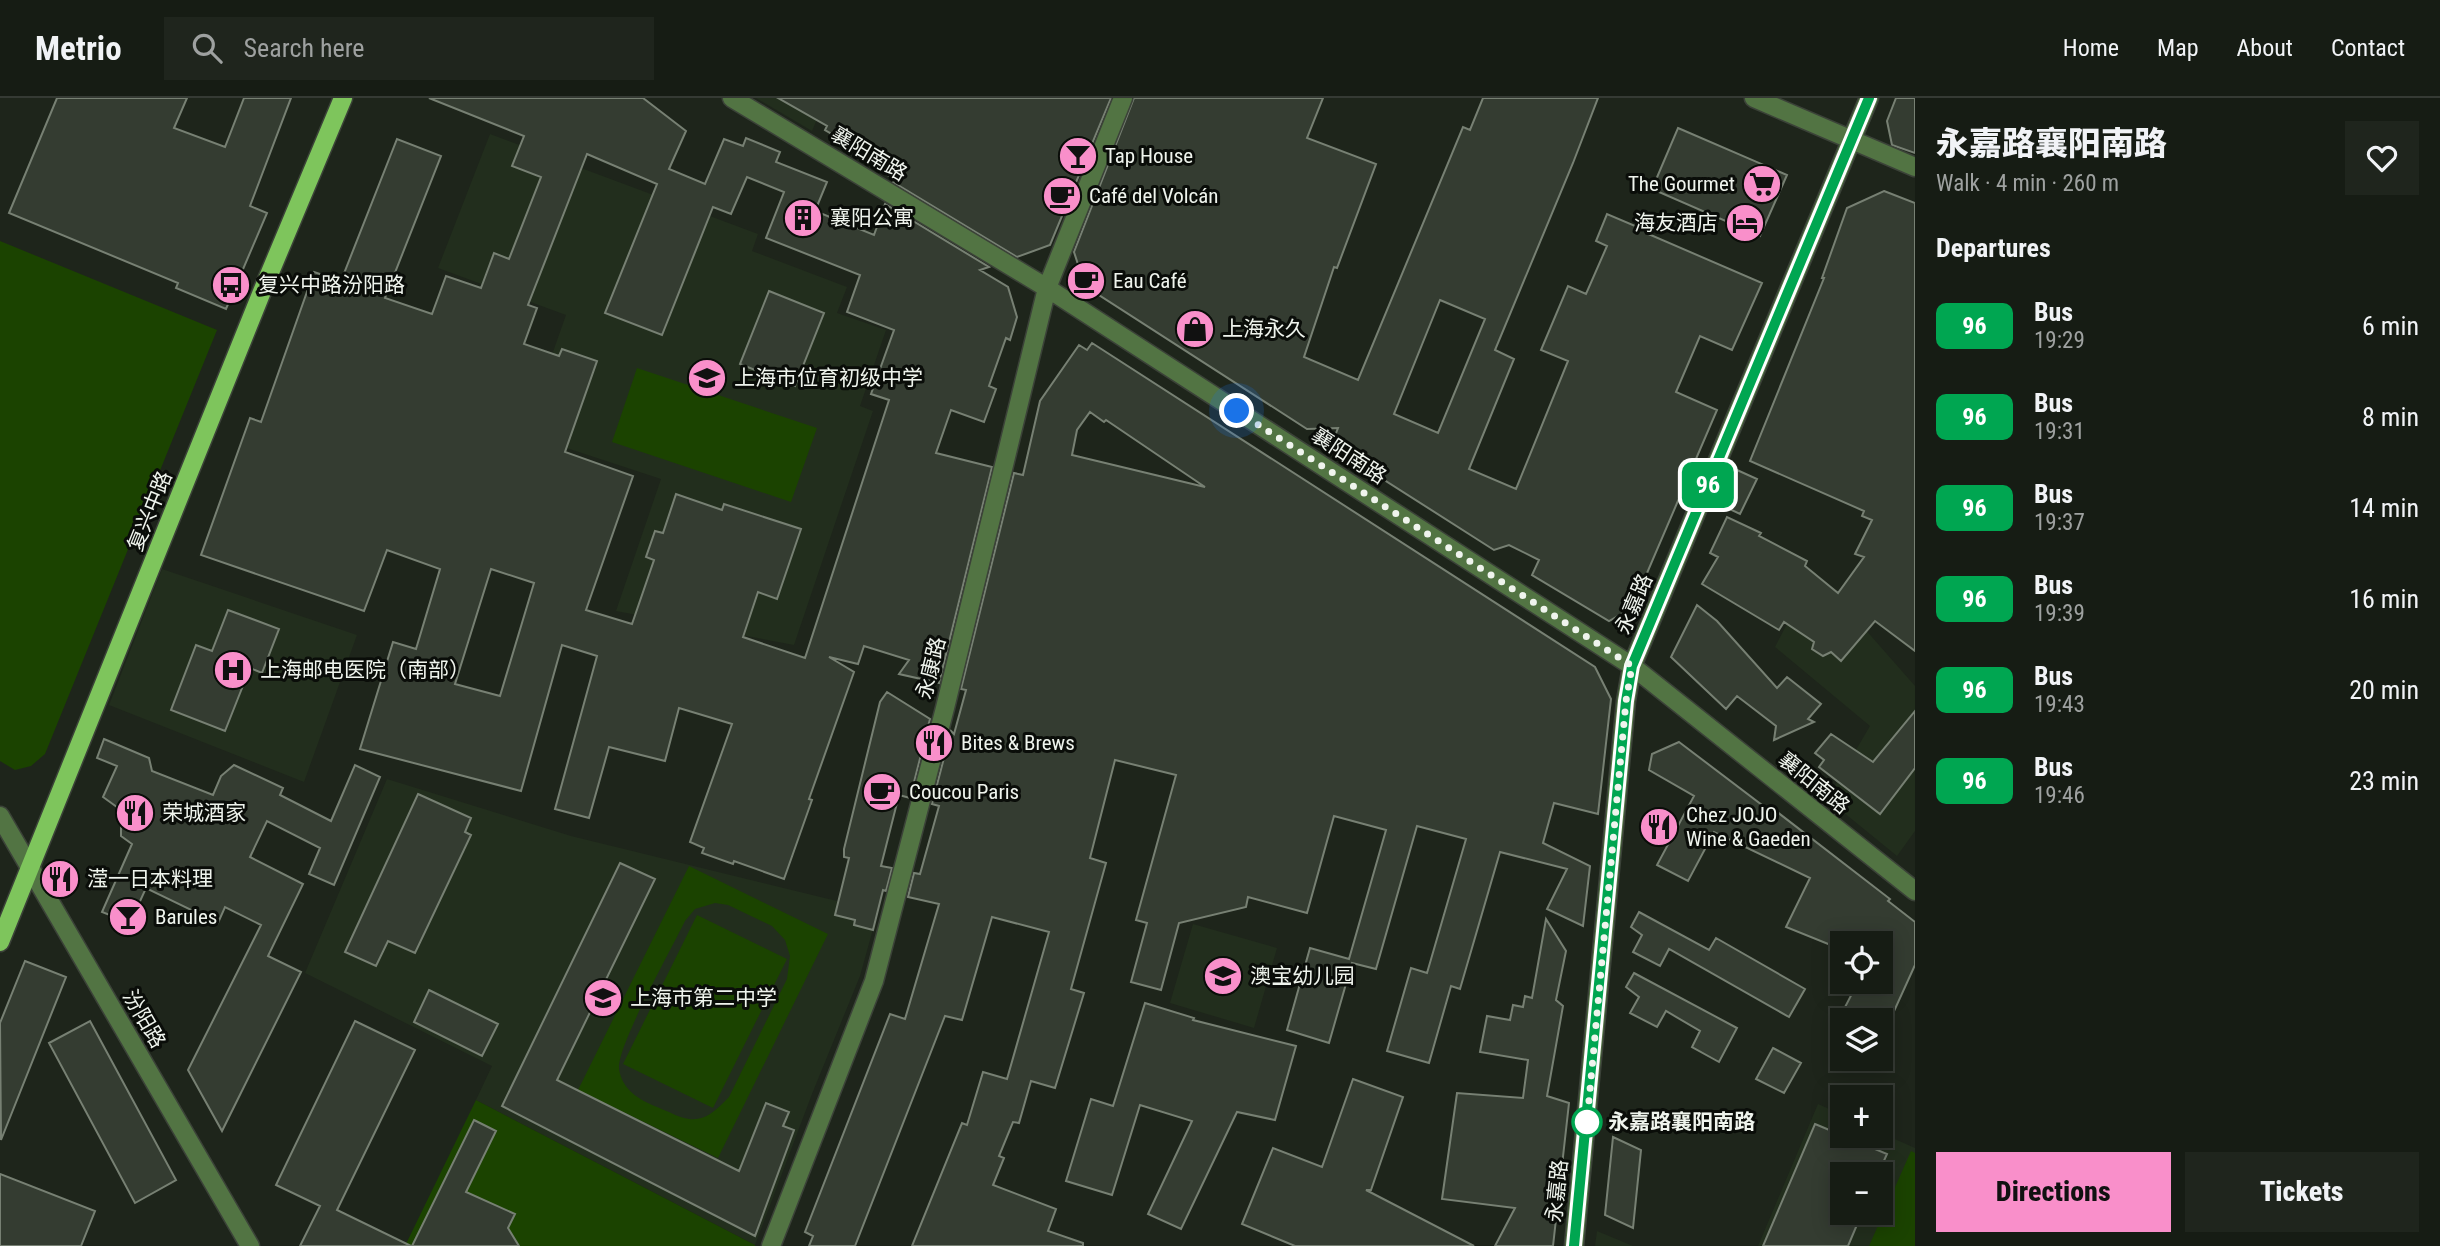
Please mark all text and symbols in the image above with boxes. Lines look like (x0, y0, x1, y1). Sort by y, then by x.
search box (164, 17, 654, 80)
text: Metrio (35, 29, 122, 68)
icon: search (188, 29, 226, 67)
text: Search here (244, 33, 365, 63)
text: Home (2063, 34, 2119, 62)
text: Map (2157, 34, 2199, 62)
text: About (2237, 34, 2293, 62)
text: Contact (2331, 34, 2405, 62)
button: heart (2345, 121, 2419, 195)
street label: 襄阳南路 (827, 122, 911, 186)
text: 永嘉路襄阳南路 (1936, 124, 2167, 163)
bar icon: Tap House (1057, 135, 1099, 177)
place label: Tap House (1105, 144, 1193, 168)
supermarket icon: The Gourmet (1741, 163, 1783, 205)
text: Walk · 4 min · 260 m (1936, 170, 2119, 197)
place label: The Gourmet (1628, 172, 1735, 196)
cafe icon: Café del Volcán (1041, 175, 1083, 217)
place label: Café del Volcán (1089, 184, 1219, 208)
building icon: 襄阳公寓 (782, 197, 824, 239)
hotel icon: 海友酒店 (1724, 202, 1766, 244)
place label: 襄阳公寓 (830, 206, 914, 230)
place label: 海友酒店 (1634, 211, 1718, 235)
text: Departures (1936, 233, 2051, 263)
cafe icon: Eau Café (1065, 260, 1107, 302)
bus stop icon: 复兴中路汾阳路 (210, 264, 252, 306)
place label: Eau Café (1113, 269, 1187, 293)
place label: 复兴中路汾阳路 (258, 273, 405, 297)
text: Bus (2034, 297, 2073, 327)
shop icon: 上海永久 (1174, 308, 1216, 350)
text: 6 min (2362, 311, 2419, 341)
text: 96 (1962, 312, 1987, 340)
place label: 上海永久 (1222, 317, 1306, 341)
text: 19:29 (2034, 327, 2085, 354)
school or university icon: 上海市位育初级中学 (686, 357, 728, 399)
place label: 上海市位育初级中学 (734, 366, 923, 390)
text: Bus (2034, 388, 2073, 418)
your location (1219, 393, 1254, 428)
text: 8 min (2362, 402, 2419, 432)
text: 96 (1962, 403, 1987, 431)
text: 19:31 (2034, 418, 2085, 445)
street label: 襄阳南路 (1307, 423, 1391, 489)
line badge: 96 (1676, 462, 1740, 508)
street label: 复兴中路 (123, 468, 177, 554)
text: 96 (1696, 471, 1720, 499)
text: Bus (2034, 479, 2073, 509)
text: 14 min (2349, 493, 2419, 523)
text: 96 (1962, 494, 1987, 522)
text: 19:37 (2034, 509, 2085, 536)
street label: 永嘉路 (1611, 570, 1657, 638)
text: Bus (2034, 570, 2073, 600)
text: 16 min (2349, 584, 2419, 614)
text: 96 (1962, 585, 1987, 613)
text: 19:39 (2034, 600, 2085, 627)
street label: 永康路 (912, 635, 950, 701)
hospital icon: 上海邮电医院（南部） (212, 649, 254, 691)
place label: 上海邮电医院（南部） (260, 658, 470, 682)
text: Bus (2034, 661, 2073, 691)
text: 20 min (2349, 675, 2419, 705)
text: 96 (1962, 676, 1987, 704)
text: 19:43 (2034, 691, 2085, 718)
restaurant icon: Bites & Brews (913, 722, 955, 764)
place label: Bites & Brews (961, 731, 1075, 755)
street label: 襄阳南路 (1774, 747, 1854, 819)
text: Bus (2034, 752, 2073, 782)
text: 23 min (2349, 766, 2419, 796)
text: 96 (1962, 767, 1987, 795)
cafe icon: Coucou Paris (861, 771, 903, 813)
place label: Coucou Paris (909, 780, 1019, 804)
text: 19:46 (2034, 782, 2085, 809)
restaurant icon: 荣城酒家 (114, 792, 156, 834)
place label: 荣城酒家 (162, 801, 246, 825)
place label: Chez JOJO Wine & Gaeden (1686, 803, 1811, 851)
restaurant icon: Chez JOJO Wine & Gaeden (1638, 806, 1680, 848)
restaurant icon: 滢一日本料理 (39, 858, 81, 900)
place label: 滢一日本料理 (87, 867, 213, 891)
bar icon: Barules (107, 896, 149, 938)
place label: Barules (155, 905, 217, 929)
map controls (1830, 931, 1893, 1225)
button: locate (1830, 931, 1893, 994)
school or university icon: 澳宝幼儿园 (1202, 955, 1244, 997)
place label: 澳宝幼儿园 (1250, 964, 1355, 988)
school or university icon: 上海市第二中学 (582, 977, 624, 1019)
street label: 汾阳路 (118, 986, 170, 1052)
place label: 上海市第二中学 (630, 986, 777, 1010)
button: layers (1830, 1008, 1893, 1071)
button: + (1830, 1085, 1893, 1148)
marker: 永嘉路襄阳南路 (1572, 1107, 1602, 1137)
place label: 永嘉路襄阳南路 (1608, 1110, 1755, 1134)
button: Directions (1936, 1152, 2171, 1232)
button: Tickets (2185, 1152, 2419, 1232)
street label: 永嘉路 (1542, 1158, 1572, 1224)
button: − (1830, 1162, 1893, 1225)

